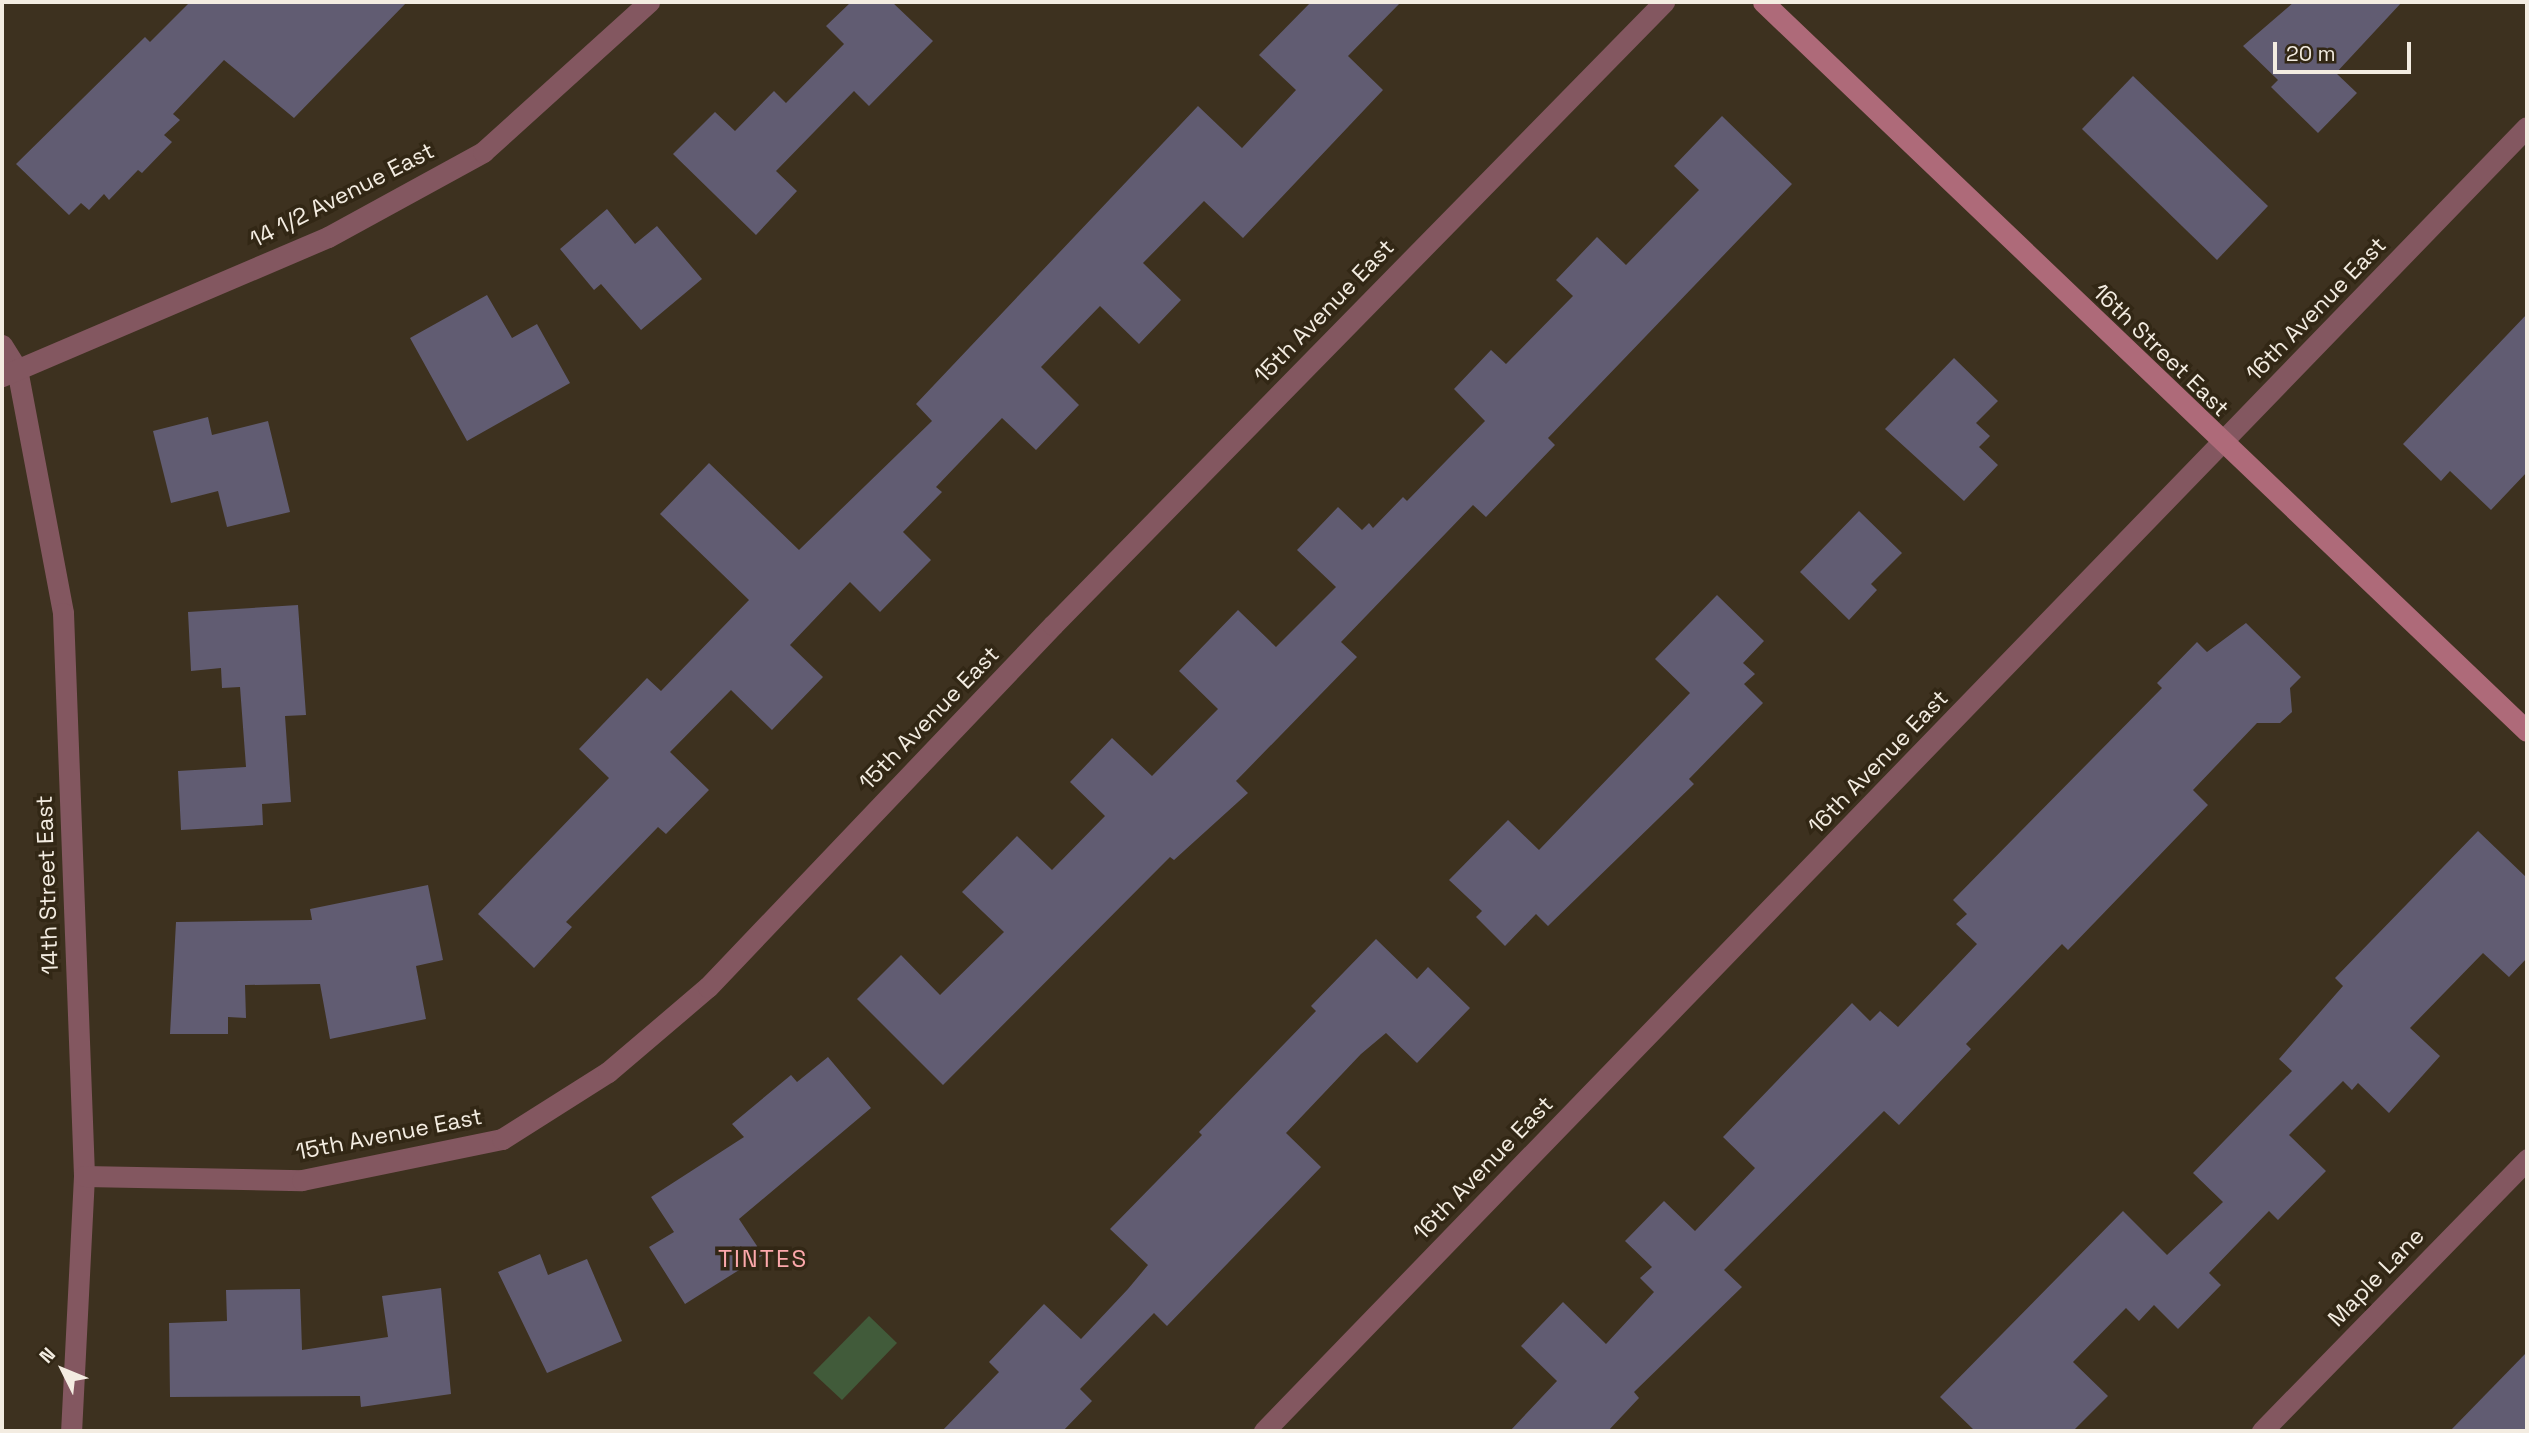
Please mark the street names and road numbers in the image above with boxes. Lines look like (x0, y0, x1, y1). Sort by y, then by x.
street label: 14 1/2 Avenue East (245, 137, 439, 253)
street label: 16th Avenue East (2240, 231, 2392, 387)
street label: 15th Avenue East (1248, 233, 1400, 389)
street label: 16th Street East (2087, 278, 2235, 422)
street label: 15th Avenue East (853, 640, 1005, 796)
street label: 16th Avenue East (1802, 684, 1954, 840)
street label: 14th Street East (30, 795, 64, 975)
street label: 16th Avenue East (1407, 1090, 1559, 1246)
street label: 15th Avenue East (293, 1102, 485, 1166)
street label: Maple Lane (2322, 1222, 2430, 1332)

